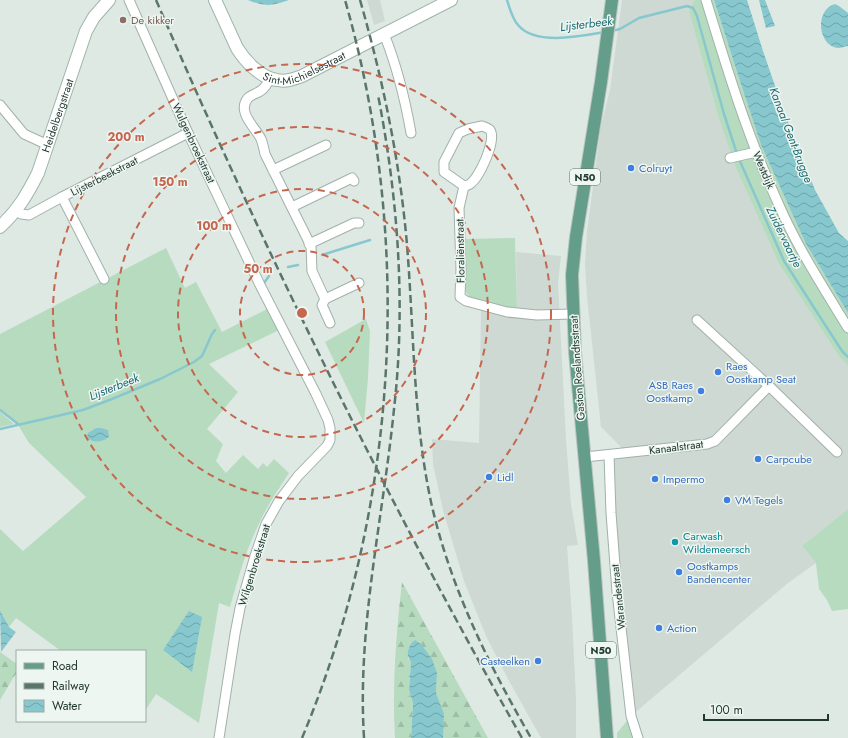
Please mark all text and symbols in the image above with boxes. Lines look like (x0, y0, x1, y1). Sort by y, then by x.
place label: De kikker (131, 12, 174, 28)
water label: Lijsterbeek (559, 12, 614, 36)
marker: De kikker (118, 15, 128, 25)
street label: Sint-Michielsestraat (260, 47, 348, 89)
street label: Heidelbergstraat (38, 76, 77, 155)
water label: Kanaal Gent-Brugge (764, 85, 818, 185)
street label: Wulgenbroekstraat (168, 100, 220, 186)
text: 200 m (107, 128, 145, 146)
street label: Westdijk (749, 149, 779, 191)
street label: Lijsterbeekstraat (68, 152, 141, 200)
place label: Colruyt (639, 160, 672, 176)
marker: Colruyt (626, 163, 636, 173)
road number: N50 (570, 169, 600, 185)
text: 150 m (152, 173, 188, 191)
water label: Zuidervaartje (761, 202, 807, 271)
text: 100 m (196, 217, 232, 235)
street label: Floraliënstraat (451, 219, 469, 283)
text: 50 m (243, 260, 273, 278)
centre of rings (295, 306, 309, 320)
street label: Gaston Roelandtsstraat (565, 315, 589, 421)
place label: Raes Oostkamp Seat (726, 358, 796, 387)
marker: Raes Oostkamp Seat (713, 367, 723, 377)
water label: Lijsterbeek (86, 369, 142, 405)
place label: ASB Raes Oostkamp (646, 377, 694, 406)
marker: ASB Raes Oostkamp (696, 386, 706, 396)
street label: Kanaalstraat (648, 436, 704, 458)
place label: Carpcube (766, 451, 812, 467)
marker: Carpcube (753, 454, 763, 464)
place label: Lidl (497, 469, 514, 485)
place label: Impermo (663, 471, 705, 487)
marker: Lidl (484, 472, 494, 482)
marker: Impermo (650, 474, 660, 484)
place label: VM Tegels (735, 492, 784, 508)
marker: VM Tegels (722, 495, 732, 505)
street label: Wilgenbroekstraat (234, 522, 274, 608)
place label: Carwash Wildemeersch (683, 528, 750, 557)
marker: Carwash Wildemeersch (670, 537, 680, 547)
place label: Oostkamps Bandencenter (687, 558, 751, 587)
street label: Warandestraat (607, 563, 629, 631)
marker: Oostkamps Bandencenter (674, 567, 684, 577)
place label: Action (667, 620, 697, 636)
marker: Action (654, 623, 664, 633)
road number: N50 (586, 642, 616, 658)
legend (16, 650, 146, 722)
place label: Casteelken (480, 653, 530, 669)
marker: Casteelken (533, 656, 543, 666)
text: Road (52, 657, 78, 675)
text: Railway (52, 677, 90, 695)
scale bar (704, 696, 828, 722)
text: Water (52, 697, 83, 715)
text: 100 m (710, 701, 743, 719)

